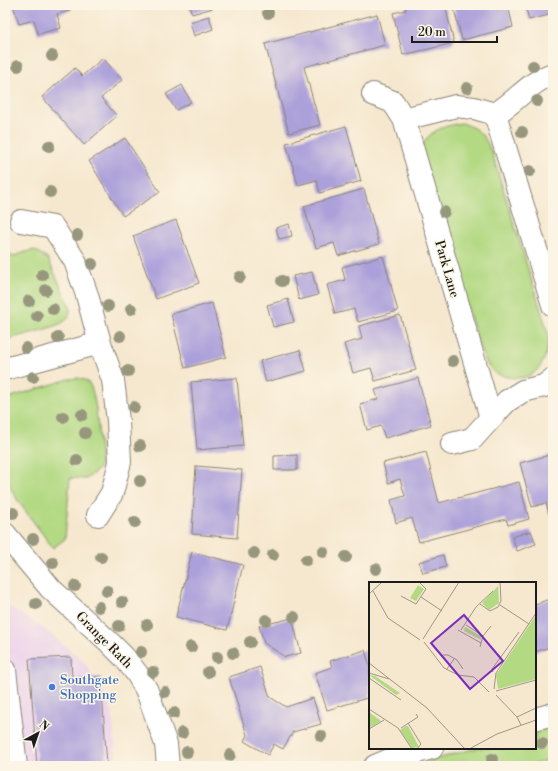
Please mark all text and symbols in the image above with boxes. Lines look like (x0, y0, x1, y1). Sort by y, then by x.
scale bar (412, 18, 497, 44)
text: 20 m (418, 25, 446, 40)
street label: Park Lane (431, 238, 463, 300)
inset map (369, 582, 536, 749)
street label: Grange Rath (72, 608, 136, 672)
place label: Southgate Shopping (60, 672, 119, 703)
marker: Southgate Shopping (47, 682, 57, 692)
north arrow (18, 713, 58, 753)
text: N (36, 718, 52, 734)

